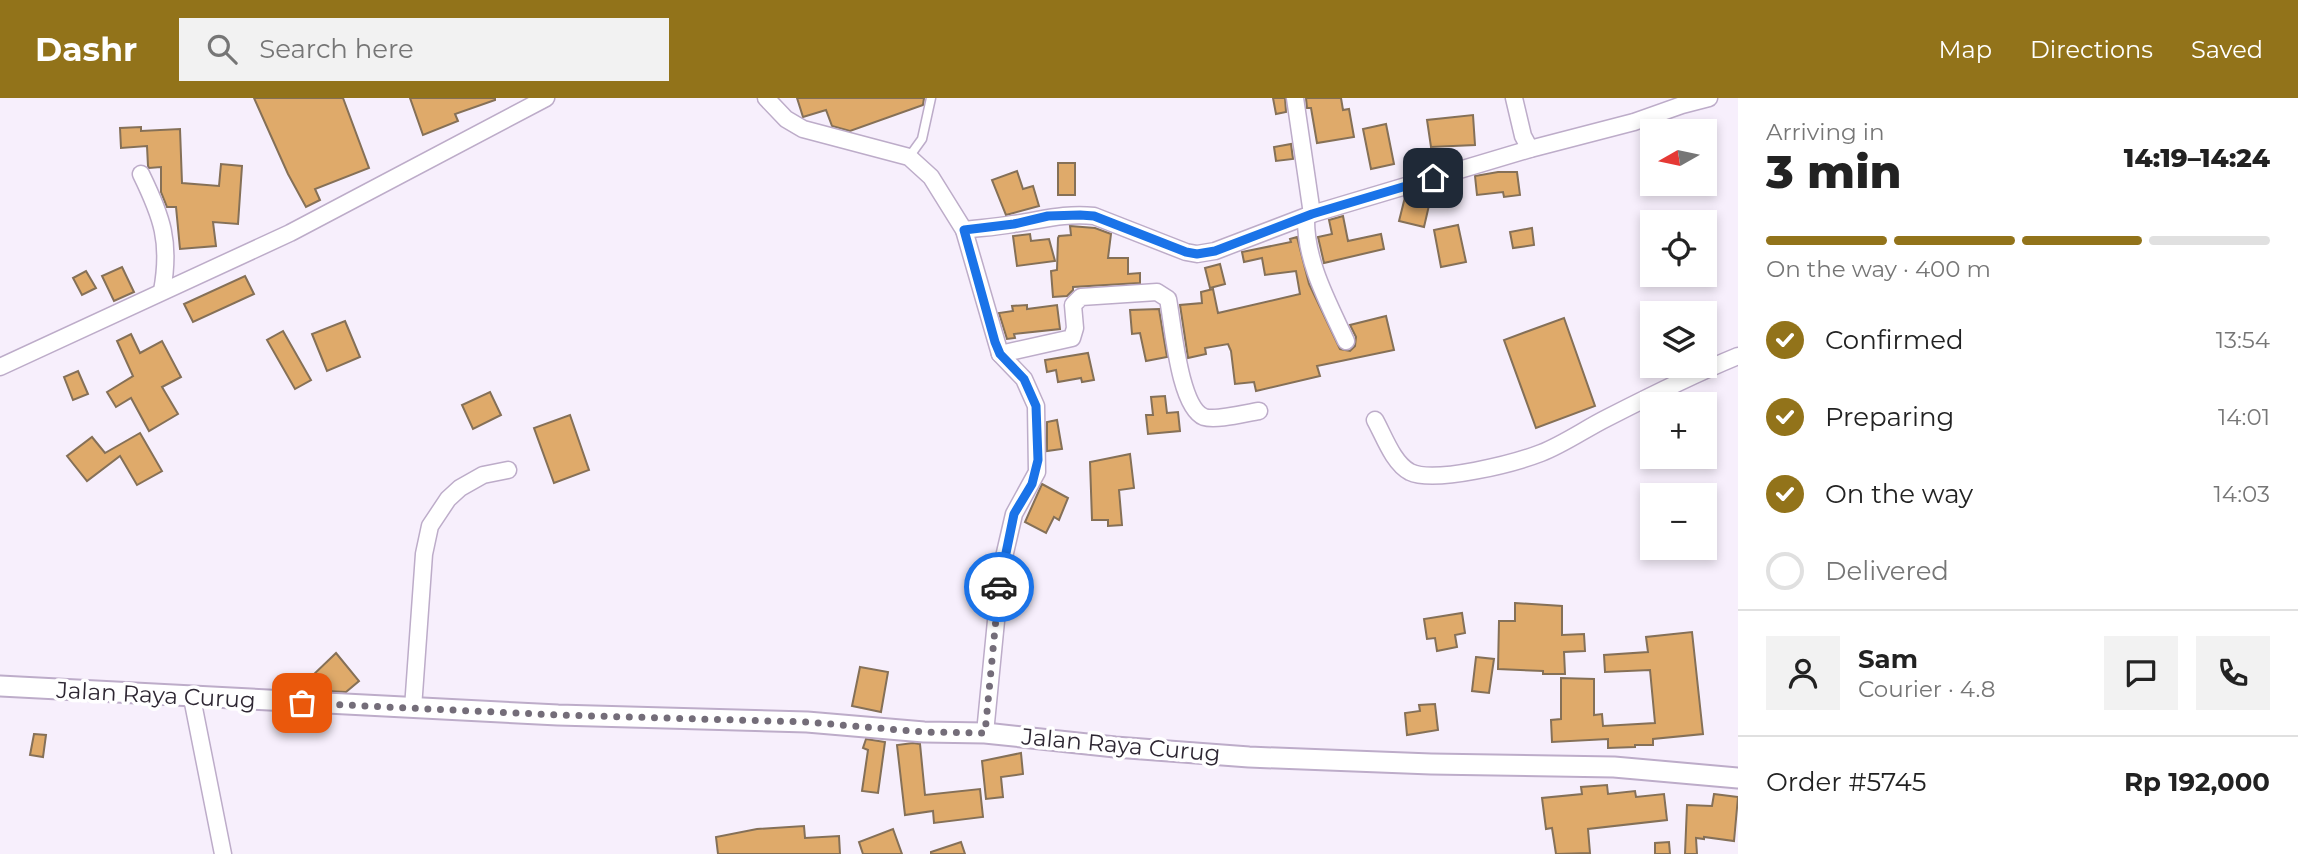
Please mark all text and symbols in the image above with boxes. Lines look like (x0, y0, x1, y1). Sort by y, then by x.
search box (179, 18, 669, 81)
text: Dashr (35, 29, 137, 69)
icon: search (203, 30, 241, 68)
text: Search here (259, 33, 414, 65)
text: Map (1939, 35, 1992, 64)
text: Directions (2030, 35, 2153, 64)
text: Saved (2191, 35, 2263, 64)
text: Arriving in (1766, 118, 1885, 146)
north arrow (1640, 119, 1717, 196)
map controls (1640, 119, 1717, 560)
text: 14:19–14:24 (2124, 142, 2270, 174)
text: 3 min (1766, 143, 1902, 200)
pin (1403, 148, 1463, 208)
icon: home (1414, 159, 1452, 197)
button: locate (1640, 210, 1717, 287)
text: On the way · 400 m (1766, 255, 1991, 283)
button: layers (1640, 301, 1717, 378)
icon: check (1766, 321, 1804, 359)
text: Confirmed (1825, 324, 1964, 356)
text: 13:54 (2216, 326, 2270, 354)
button: + (1640, 392, 1717, 469)
icon: check (1766, 398, 1804, 436)
text: Preparing (1825, 401, 1954, 433)
text: 14:01 (2218, 403, 2270, 431)
icon: check (1766, 475, 1804, 513)
text: On the way (1825, 478, 1973, 510)
text: 14:03 (2214, 480, 2270, 508)
button: − (1640, 483, 1717, 560)
courier (964, 552, 1034, 622)
text: Delivered (1825, 555, 1949, 587)
icon: car (980, 568, 1018, 606)
button: person (1766, 636, 1840, 710)
button: chat (2104, 636, 2178, 710)
button: phone (2196, 636, 2270, 710)
text: Sam (1858, 643, 1918, 675)
pin (272, 673, 332, 733)
text: Courier · 4.8 (1858, 675, 1995, 703)
street label: Jalan Raya Curug (55, 676, 256, 714)
icon: bag (283, 684, 321, 722)
street label: Jalan Raya Curug (1019, 722, 1222, 768)
text: Order #5745 (1766, 766, 1926, 798)
text: Rp 192,000 (2124, 766, 2270, 798)

